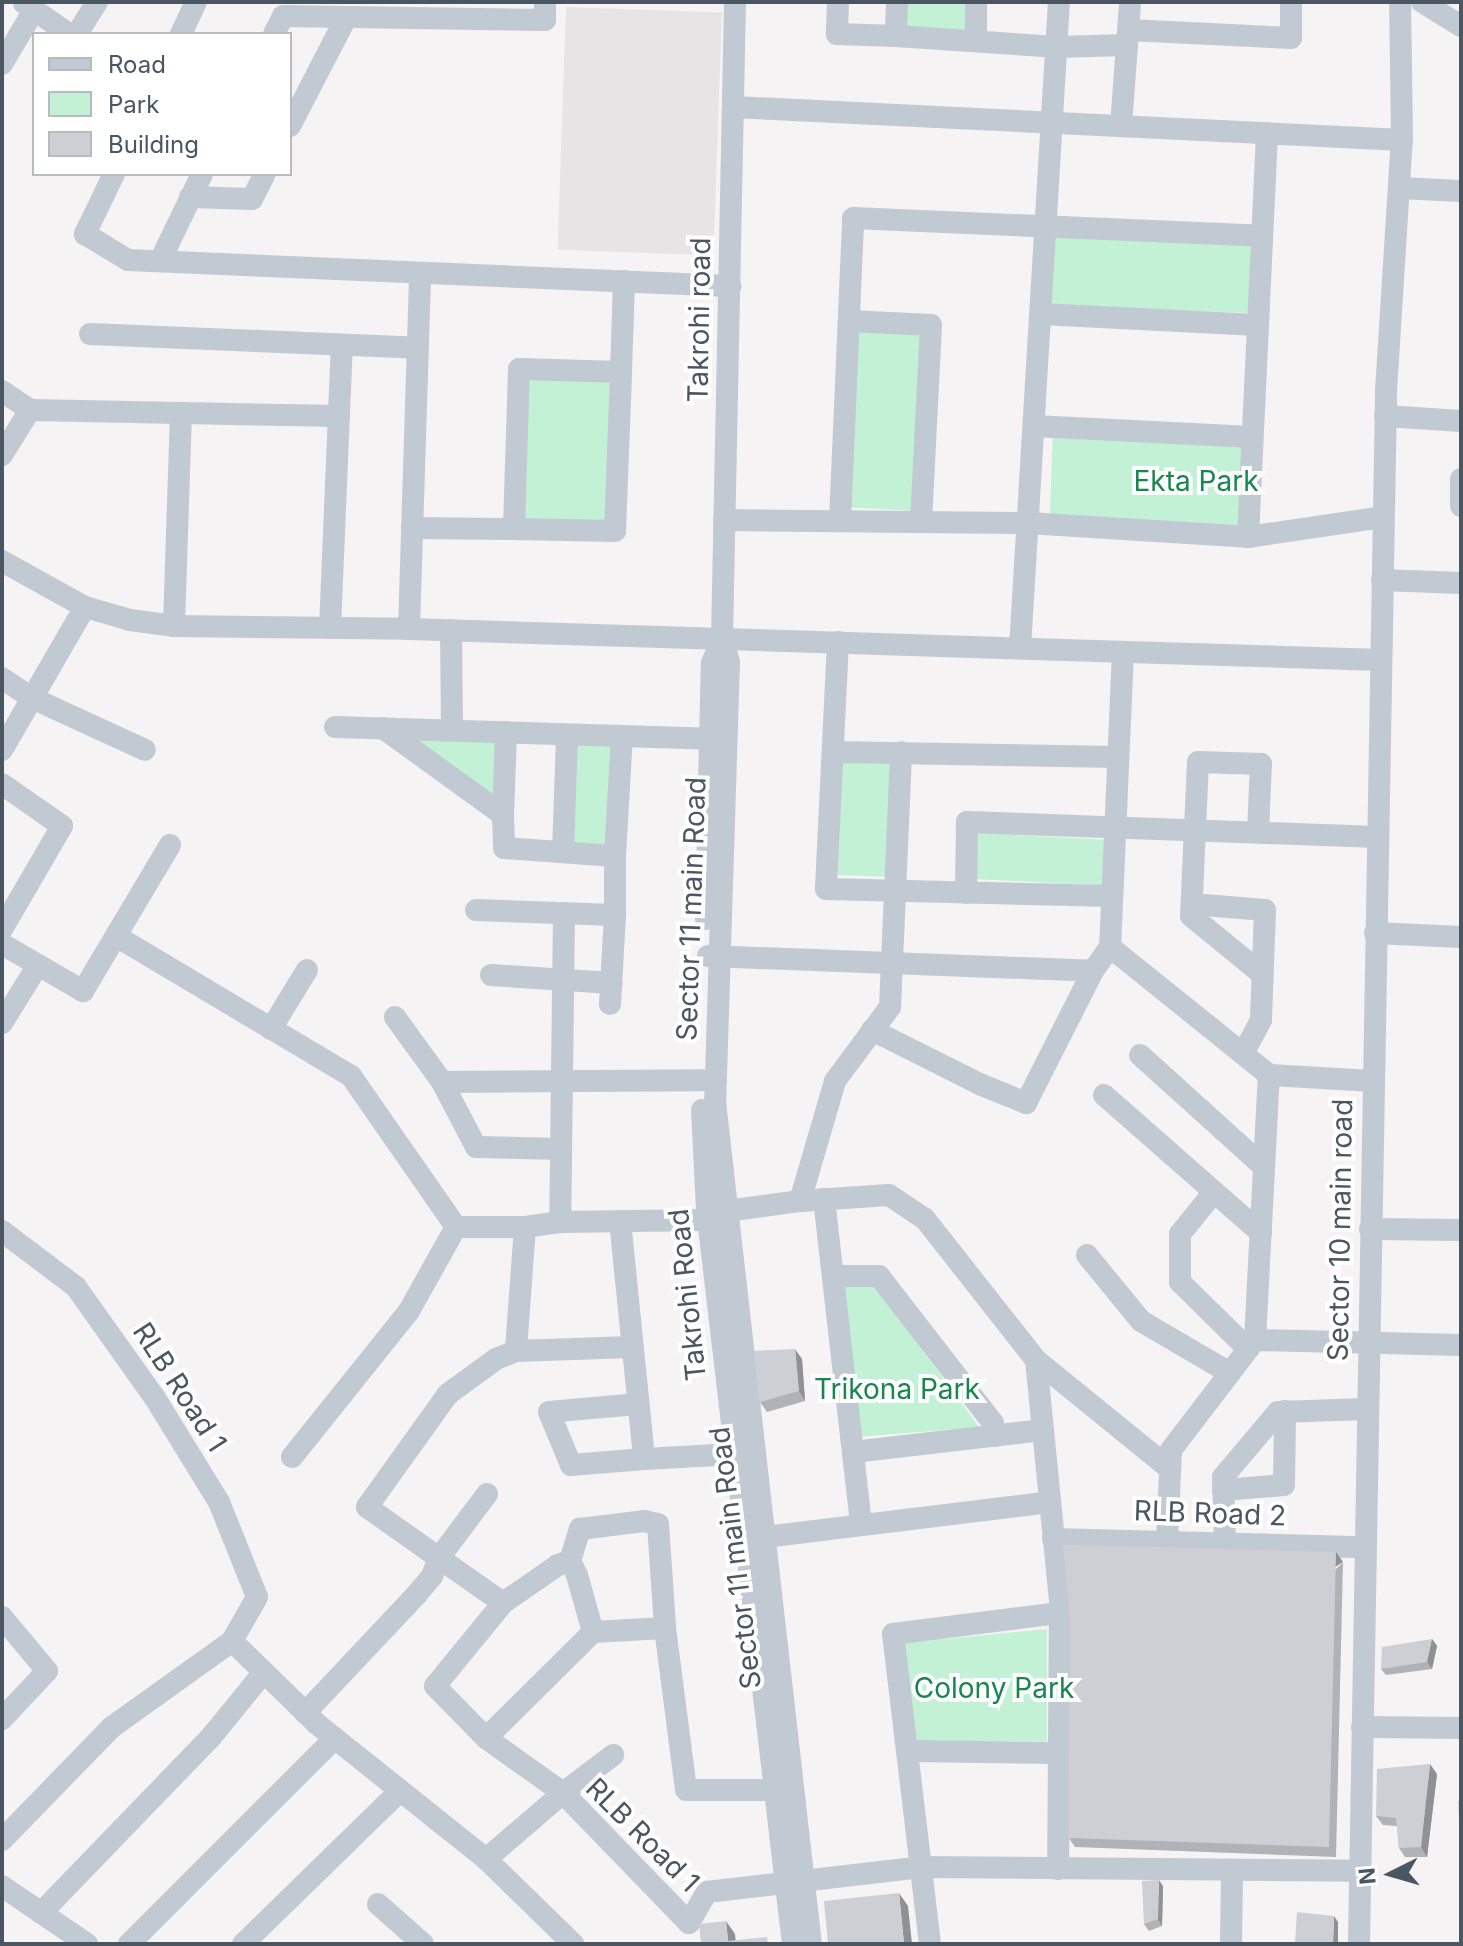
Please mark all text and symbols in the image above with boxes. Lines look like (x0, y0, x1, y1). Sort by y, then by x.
legend (32, 32, 292, 176)
text: Road (108, 50, 166, 79)
text: Park (108, 90, 159, 119)
text: Building (108, 130, 199, 159)
street label: Takrohi road (681, 237, 717, 403)
park label: Ekta Park (1133, 464, 1259, 498)
street label: Sector 11 main Road (670, 776, 712, 1042)
street label: Sector 10 main road (1321, 1098, 1359, 1362)
street label: Takrohi Road (661, 1207, 713, 1383)
street label: RLB Road 1 (126, 1316, 234, 1458)
park label: Trikona Park (814, 1372, 980, 1406)
street label: Sector 11 main Road (702, 1425, 768, 1691)
street label: RLB Road 2 (1133, 1494, 1287, 1532)
park label: Colony Park (914, 1671, 1074, 1705)
street label: RLB Road 1 (579, 1771, 707, 1899)
north arrow (1351, 1834, 1431, 1914)
text: N (1353, 1867, 1381, 1886)

